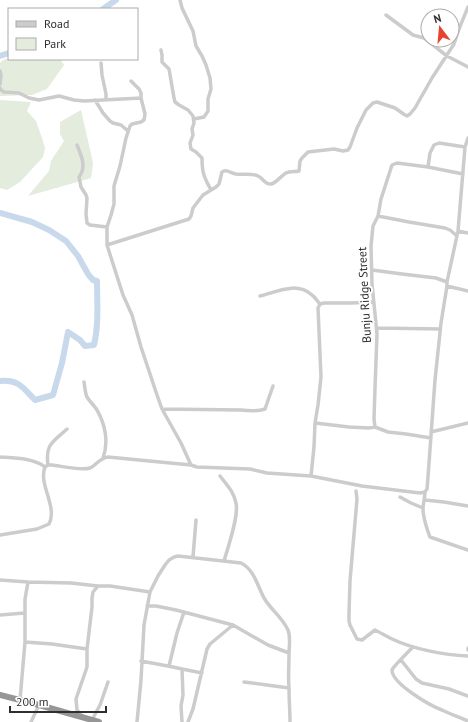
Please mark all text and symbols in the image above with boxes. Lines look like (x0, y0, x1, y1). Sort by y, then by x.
legend (8, 8, 138, 60)
north arrow (420, 8, 460, 48)
text: N (432, 11, 443, 26)
text: Road (44, 16, 69, 31)
text: Park (44, 36, 66, 51)
street label: Bunju Ridge Street (354, 247, 374, 343)
scale bar (10, 688, 106, 714)
text: 200 m (16, 694, 49, 709)

